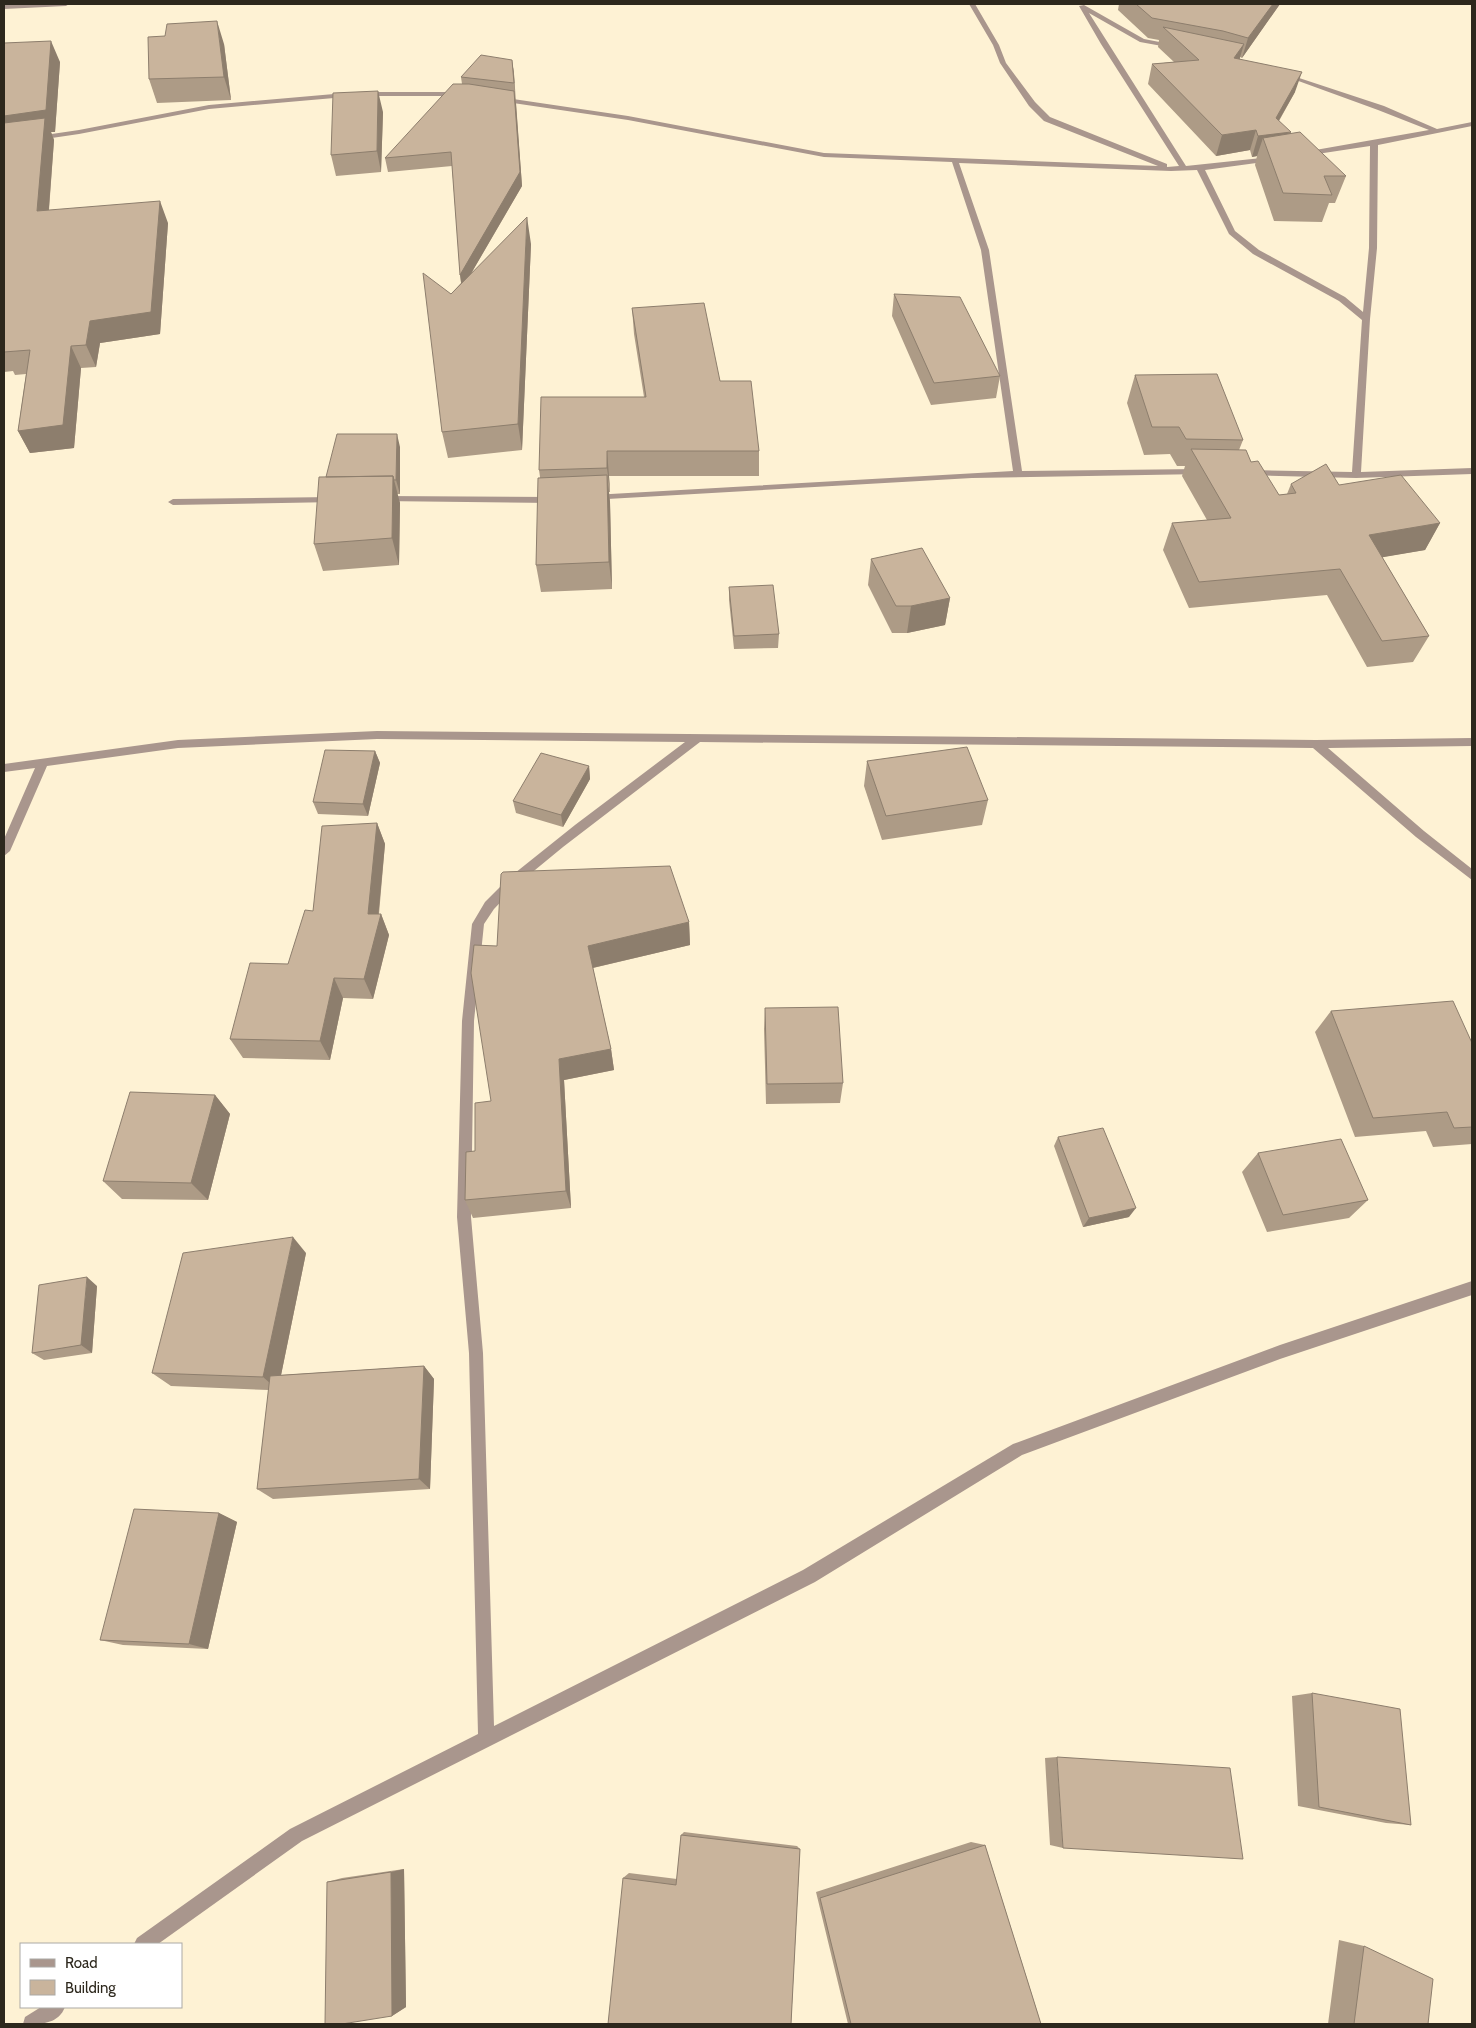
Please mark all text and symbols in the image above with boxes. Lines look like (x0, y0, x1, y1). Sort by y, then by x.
legend (20, 1943, 182, 2008)
text: Road (65, 1954, 98, 1972)
text: Building (65, 1979, 116, 1997)

